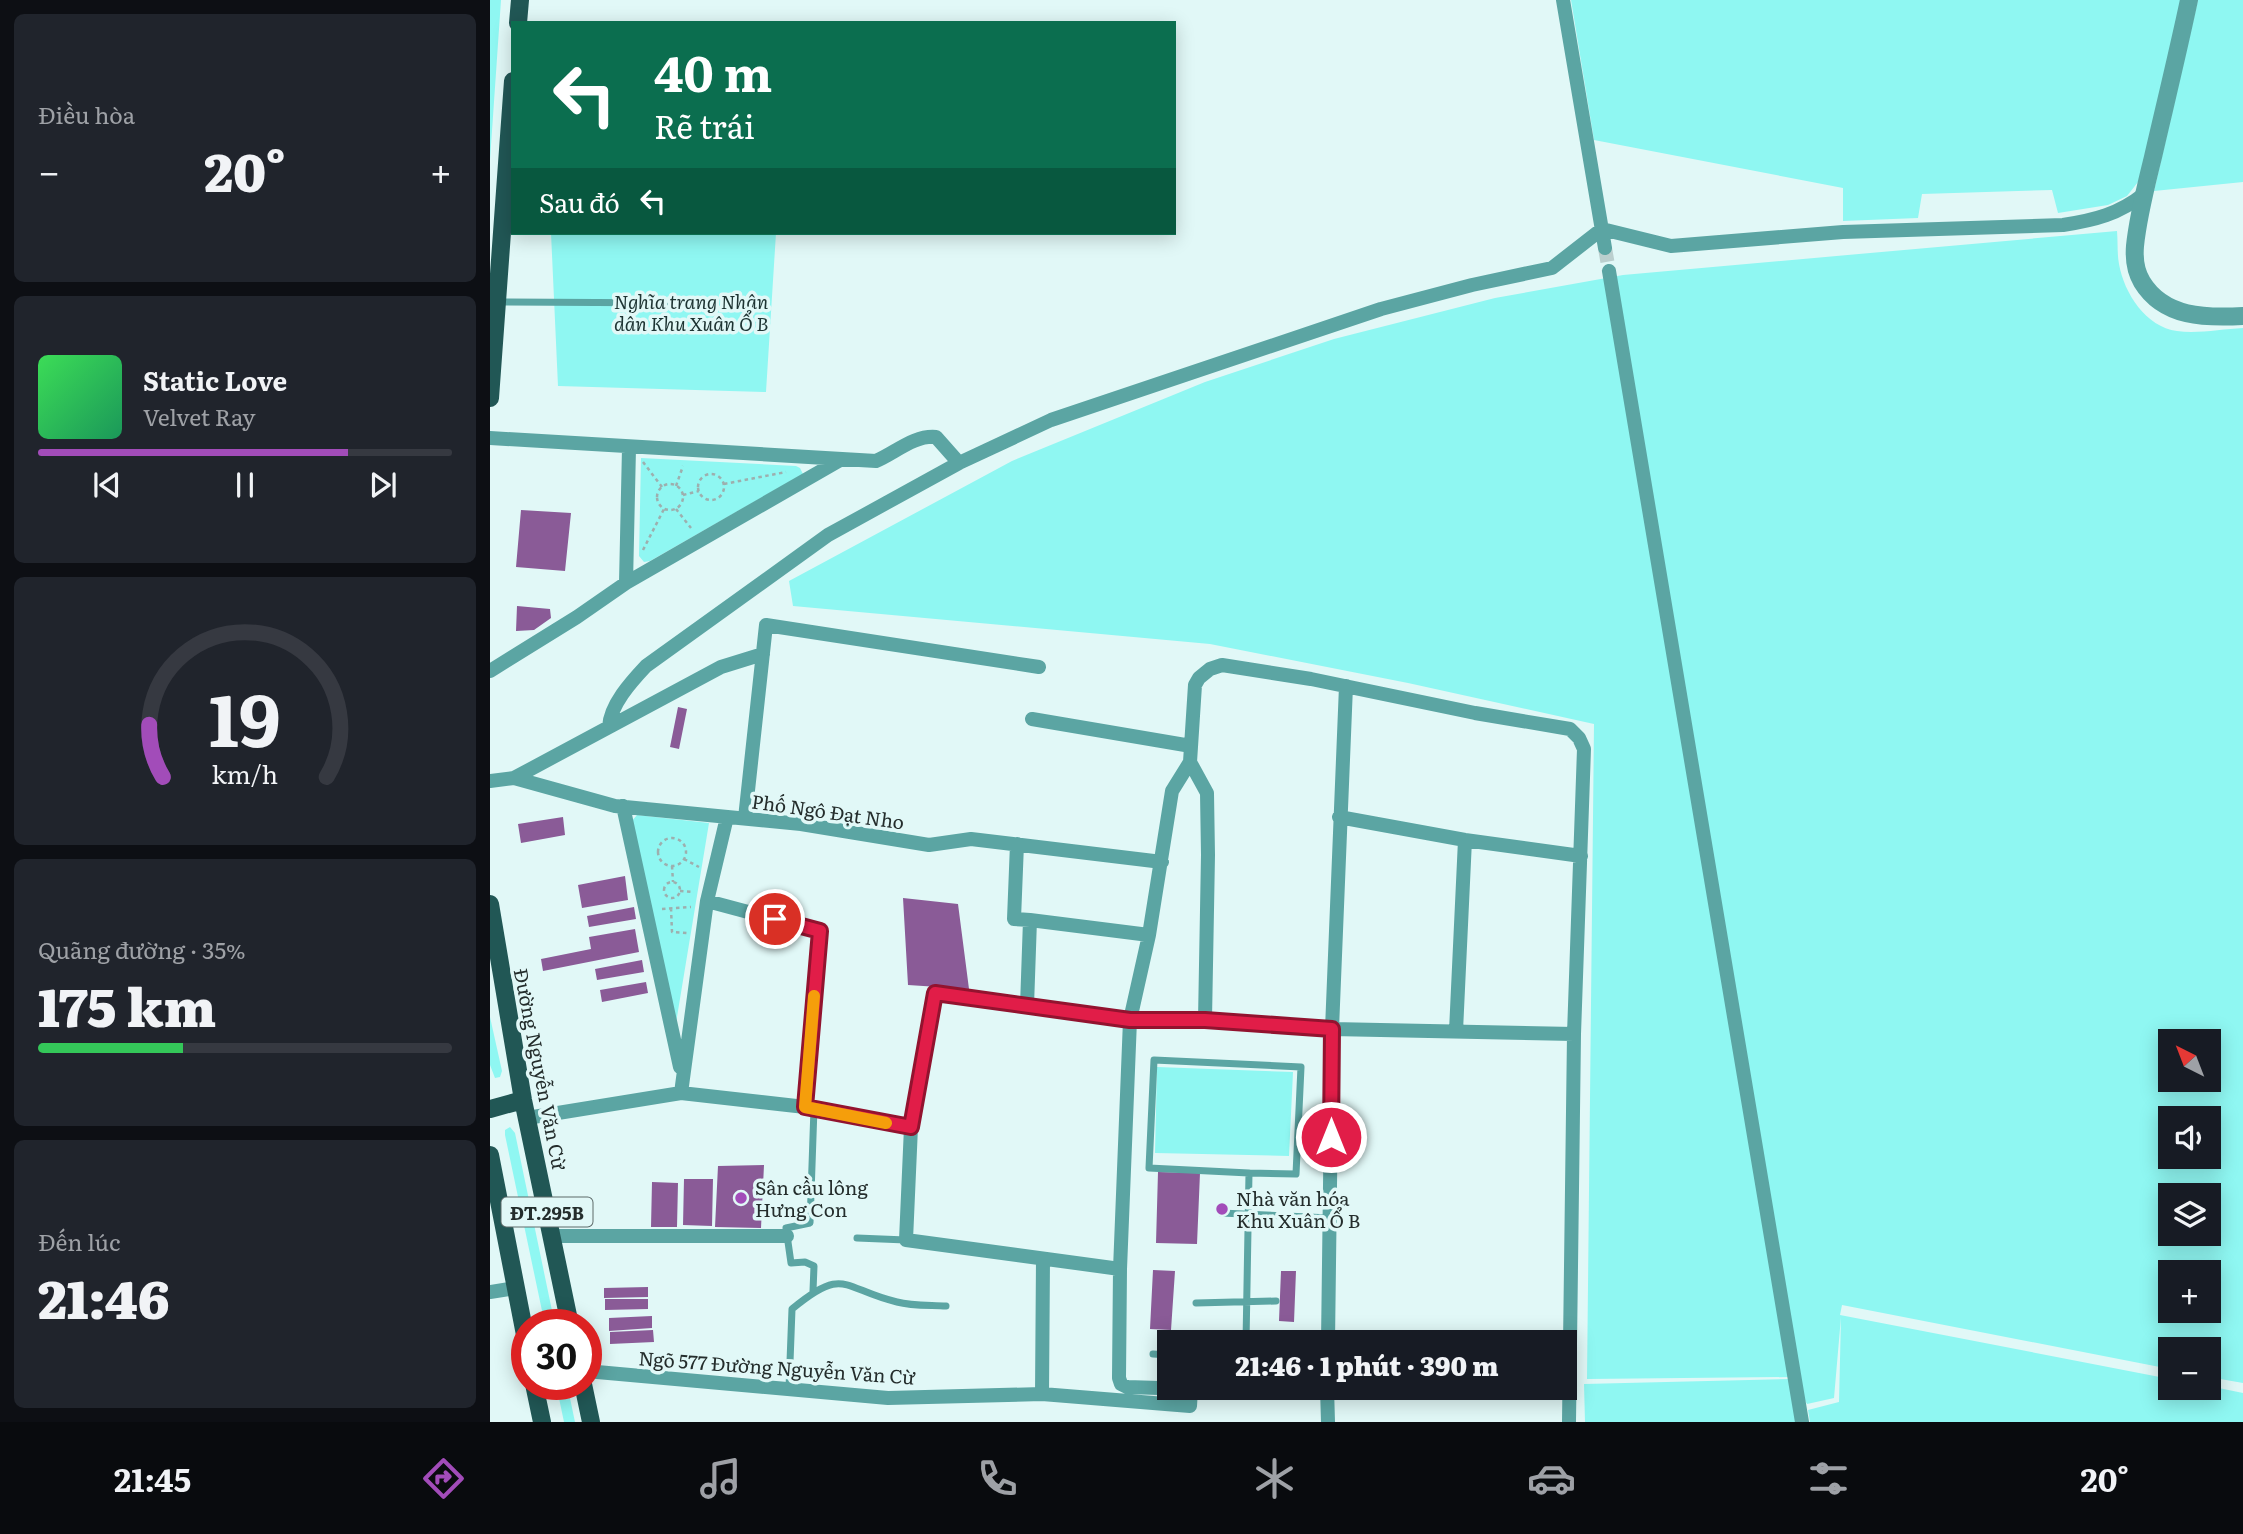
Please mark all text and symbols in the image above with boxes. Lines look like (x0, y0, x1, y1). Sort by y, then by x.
text: 40 m (654, 34, 772, 107)
icon: left (539, 49, 630, 140)
text: Điều hòa (38, 97, 135, 131)
text: Rẽ trái (654, 101, 755, 149)
text: 20° (204, 131, 286, 208)
text: − (38, 141, 60, 198)
text: + (430, 141, 452, 198)
text: Sau đó (539, 182, 620, 221)
icon: left (634, 182, 672, 220)
park label: Nghĩa trang Nhân dân Khu Xuân Ổ B (614, 287, 769, 337)
text: Static Love (143, 360, 287, 399)
text: Velvet Ray (143, 399, 255, 433)
icon: previous (88, 466, 126, 504)
icon: pause (226, 466, 264, 504)
icon: next (364, 466, 402, 504)
text: 19 (209, 661, 281, 769)
text: km/h (212, 755, 278, 792)
street label: Phố Ngô Đạt Nho (750, 786, 906, 836)
pin (745, 889, 805, 949)
icon: arrive (756, 900, 794, 938)
text: Quãng đường · 35% (38, 932, 246, 966)
text: 175 km (38, 966, 216, 1043)
street label: Đường Nguyễn Văn Cừ (508, 966, 574, 1173)
north arrow (2158, 1029, 2221, 1092)
map controls (2158, 1029, 2221, 1400)
position arrow (1294, 1100, 1368, 1174)
button: sound (2158, 1106, 2221, 1169)
place label: Sân cầu lông Hưng Con (755, 1173, 868, 1223)
button: layers (2158, 1183, 2221, 1246)
place label: Nhà văn hóa Khu Xuân Ổ B (1236, 1184, 1360, 1234)
marker: Sân cầu lông Hưng Con (733, 1190, 749, 1206)
road number: ĐT.295B (501, 1198, 592, 1226)
marker: Nhà văn hóa Khu Xuân Ổ B (1214, 1201, 1230, 1217)
text: Đến lúc (38, 1224, 121, 1258)
text: 21:46 (38, 1258, 170, 1335)
button: + (2158, 1260, 2221, 1323)
speed limit sign: 30 (511, 1309, 602, 1400)
button: − (2158, 1337, 2221, 1400)
street label: Ngõ 577 Đường Nguyễn Văn Cừ (638, 1343, 917, 1391)
text: 21:46 · 1 phút · 390 m (1235, 1345, 1499, 1384)
text: 21:45 (114, 1454, 191, 1502)
icon: directions (419, 1454, 468, 1503)
icon: music (696, 1454, 745, 1503)
icon: phone (973, 1454, 1022, 1503)
icon: climate (1250, 1454, 1299, 1503)
icon: car (1527, 1454, 1576, 1503)
icon: filters (1804, 1454, 1853, 1503)
text: 20° (2081, 1454, 2129, 1502)

